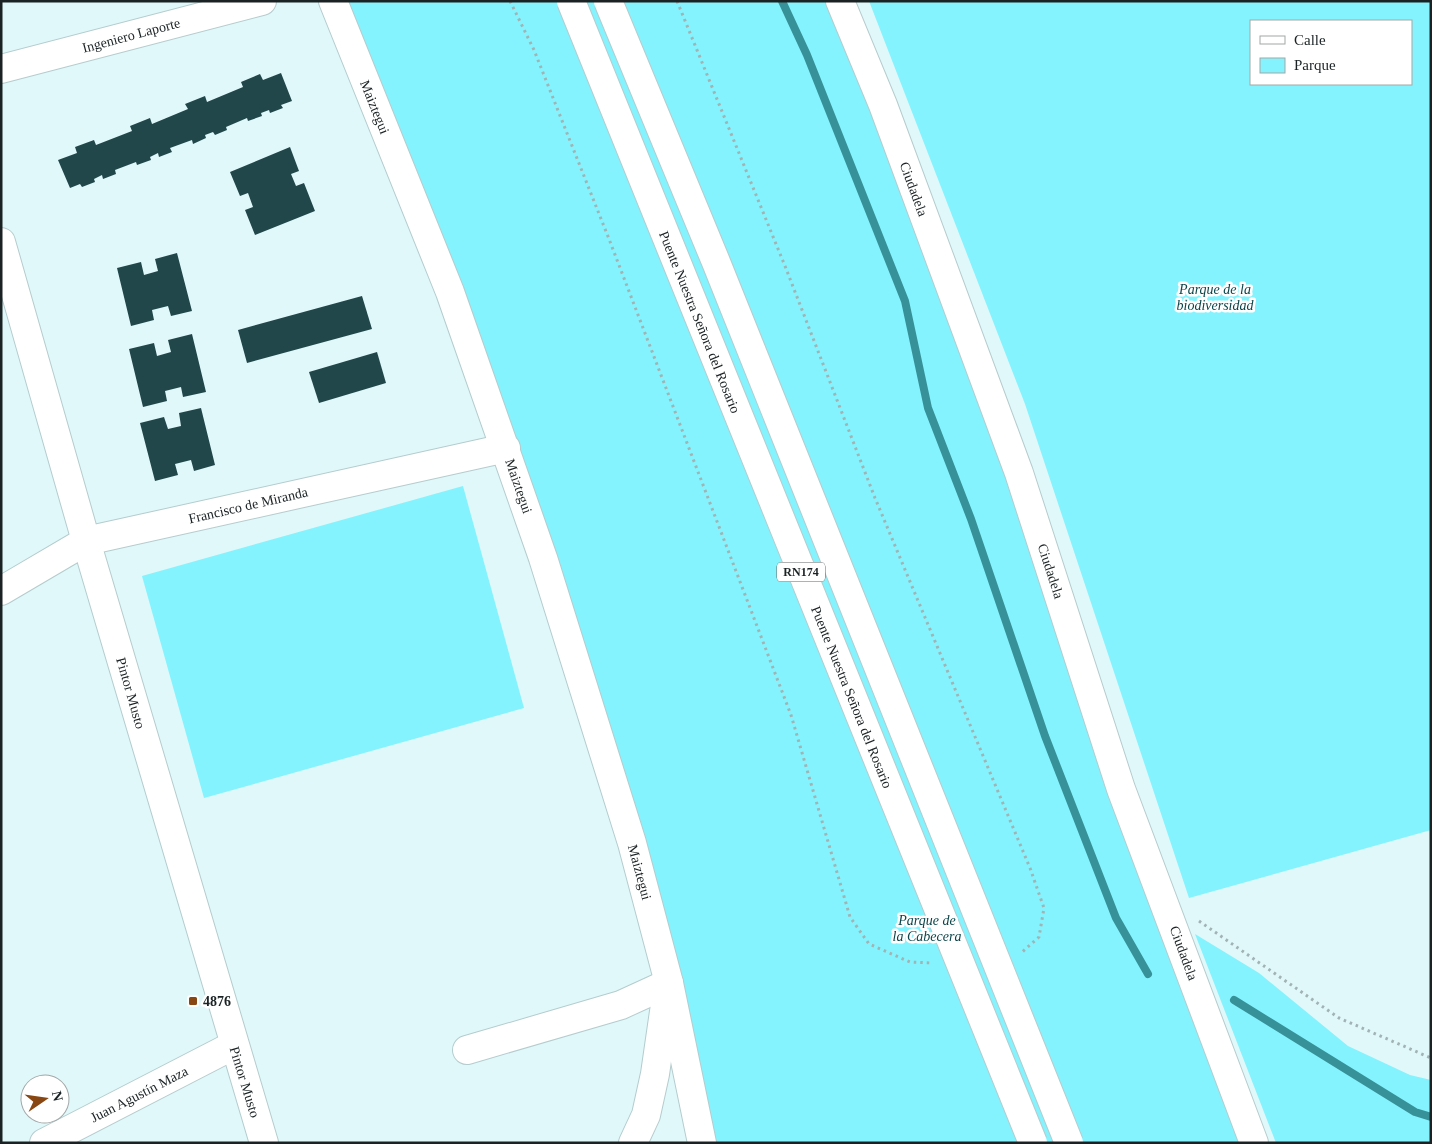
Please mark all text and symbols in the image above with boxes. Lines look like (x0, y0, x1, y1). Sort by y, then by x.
street label: Ingeniero Laporte (81, 15, 182, 56)
legend (1250, 20, 1412, 85)
text: Calle (1294, 32, 1326, 48)
text: Parque (1294, 57, 1336, 73)
street label: Maiztegui (357, 78, 392, 136)
street label: Ciudadela (897, 160, 931, 219)
street label: Puente Nuestra Señora del Rosario (656, 229, 743, 415)
park label: Parque de la biodiversidad (1177, 282, 1254, 313)
street label: Maiztegui (502, 457, 535, 516)
street label: Francisco de Miranda (187, 484, 310, 527)
street label: Ciudadela (1035, 542, 1067, 601)
road number: RN174 (777, 562, 825, 582)
street label: Puente Nuestra Señora del Rosario (808, 604, 895, 790)
street label: Pintor Musto (113, 656, 148, 731)
street label: Maiztegui (625, 843, 654, 902)
park label: Parque de la Cabecera (893, 913, 961, 944)
street label: Ciudadela (1167, 924, 1201, 983)
place label: 4876 (203, 994, 231, 1009)
marker: 4876 (187, 995, 199, 1007)
street label: Pintor Musto (227, 1045, 262, 1119)
street label: Juan Agustín Maza (88, 1063, 191, 1125)
north arrow (20, 1074, 70, 1124)
text: N (49, 1090, 66, 1103)

